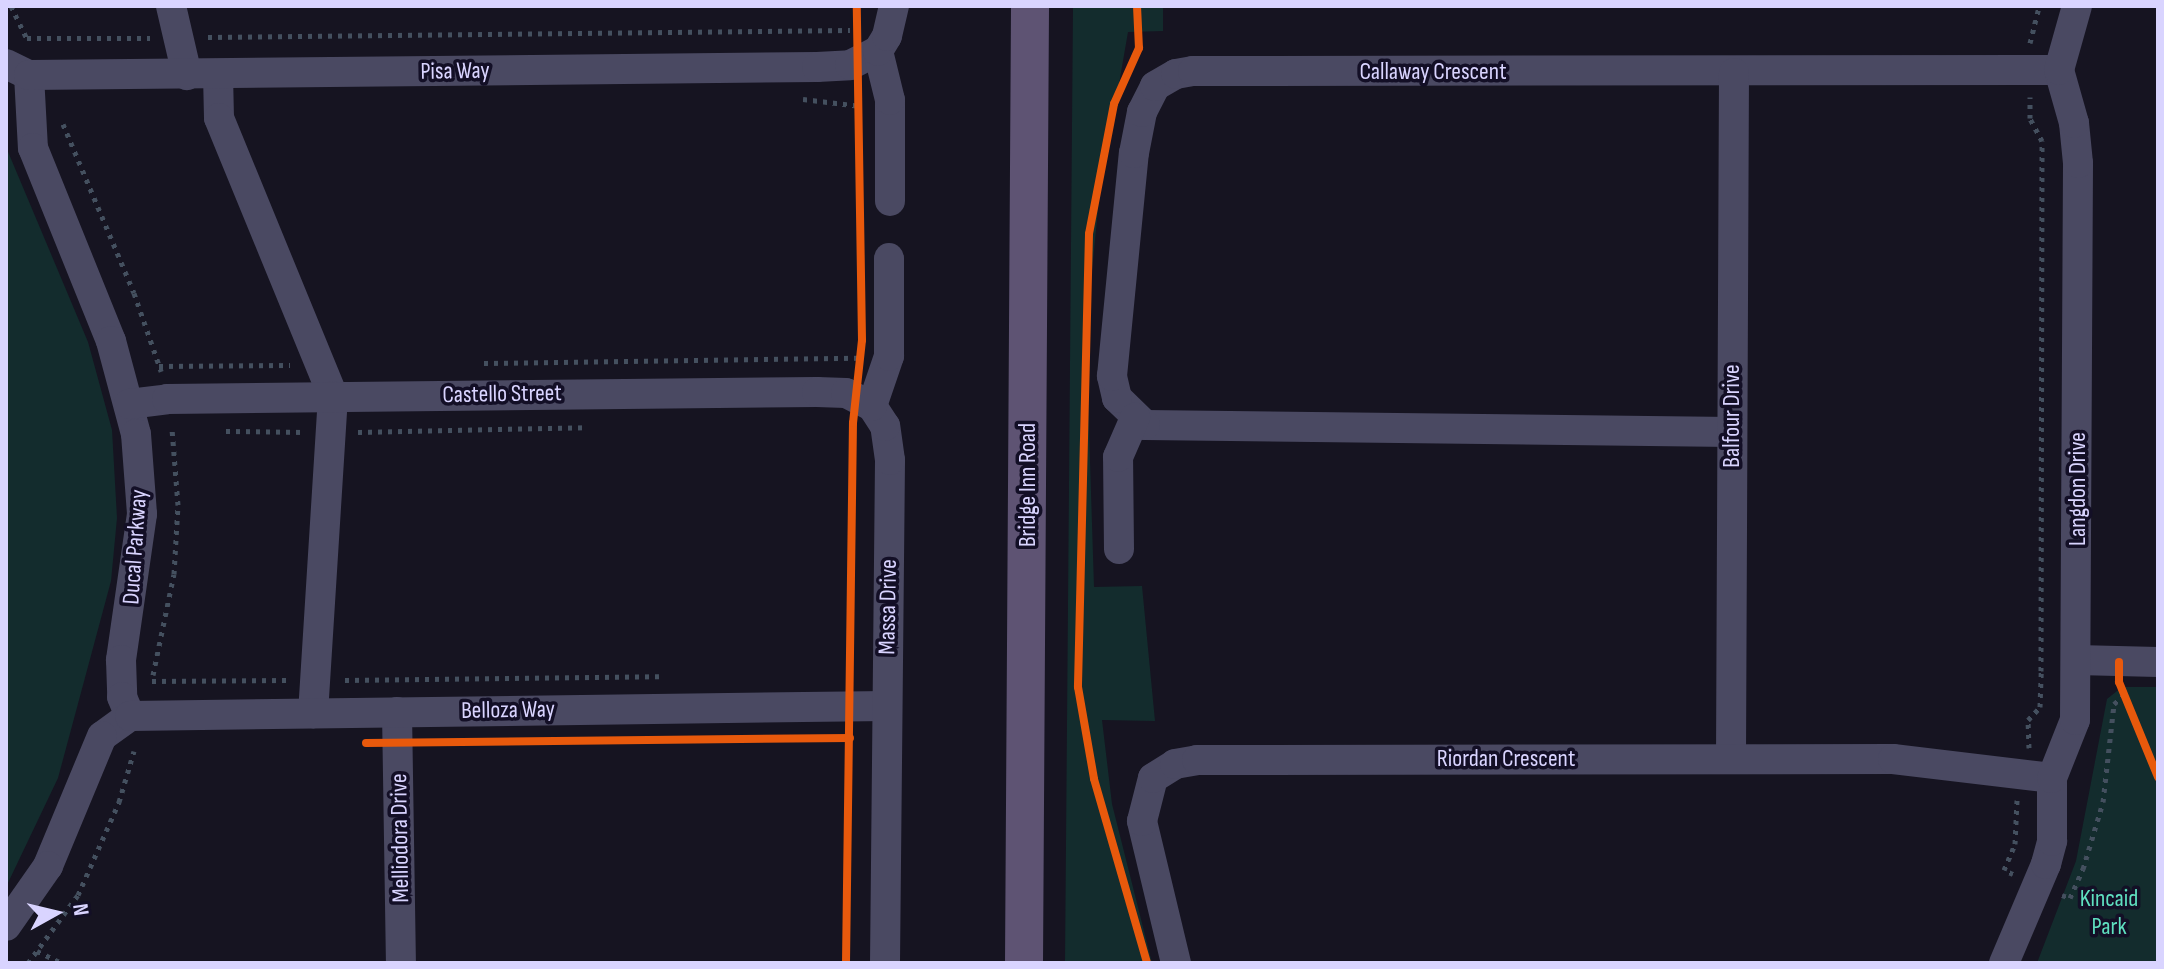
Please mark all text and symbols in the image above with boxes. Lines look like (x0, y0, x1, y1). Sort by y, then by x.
street label: Pisa Way (420, 56, 490, 86)
street label: Callaway Crescent (1359, 58, 1507, 86)
street label: Balfour Drive (1718, 364, 1746, 468)
street label: Castello Street (442, 379, 562, 409)
street label: Bridge Inn Road (1014, 423, 1042, 547)
street label: Langdon Drive (2064, 432, 2092, 546)
street label: Ducal Parkway (117, 488, 153, 606)
street label: Massa Drive (873, 559, 903, 655)
street label: Belloza Way (461, 695, 555, 725)
street label: Riordan Crescent (1437, 745, 1575, 773)
street label: Melliodora Drive (384, 773, 416, 903)
north arrow (16, 873, 96, 953)
park label: Kincaid Park (2080, 885, 2138, 941)
text: N (66, 902, 94, 917)

